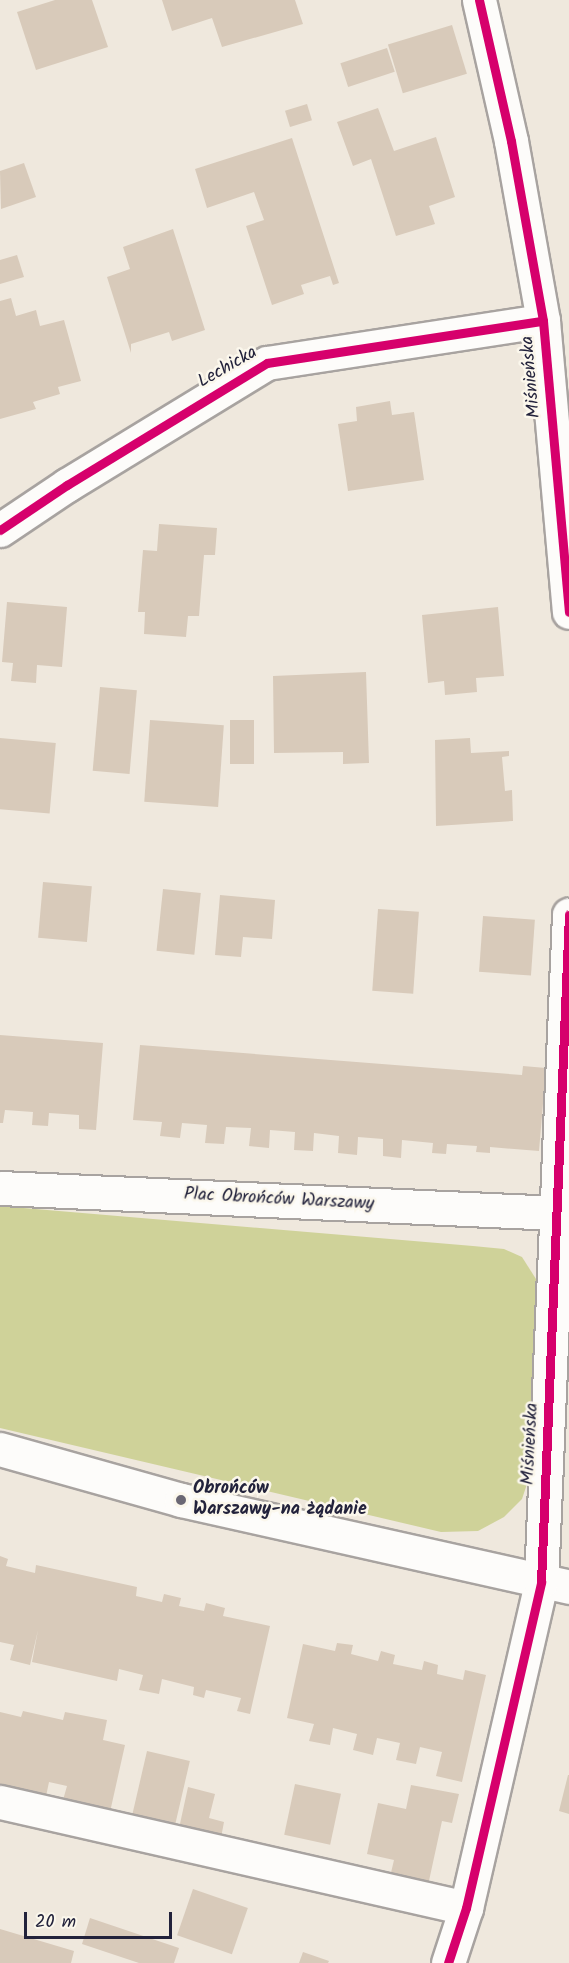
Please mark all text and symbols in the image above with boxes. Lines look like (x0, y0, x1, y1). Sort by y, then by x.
street label: Miśnieńska (518, 335, 546, 419)
street label: Lechicka (195, 342, 261, 394)
street label: Plac Obrońców Warszawy (183, 1184, 375, 1216)
street label: Miśnieńska (518, 1402, 544, 1486)
place label: Obrońców Warszawy-na żądanie (193, 1479, 367, 1522)
marker: Obrońców Warszawy-na żądanie (174, 1493, 188, 1507)
scale bar (27, 1900, 176, 1938)
text: 20 m (35, 1908, 76, 1937)

